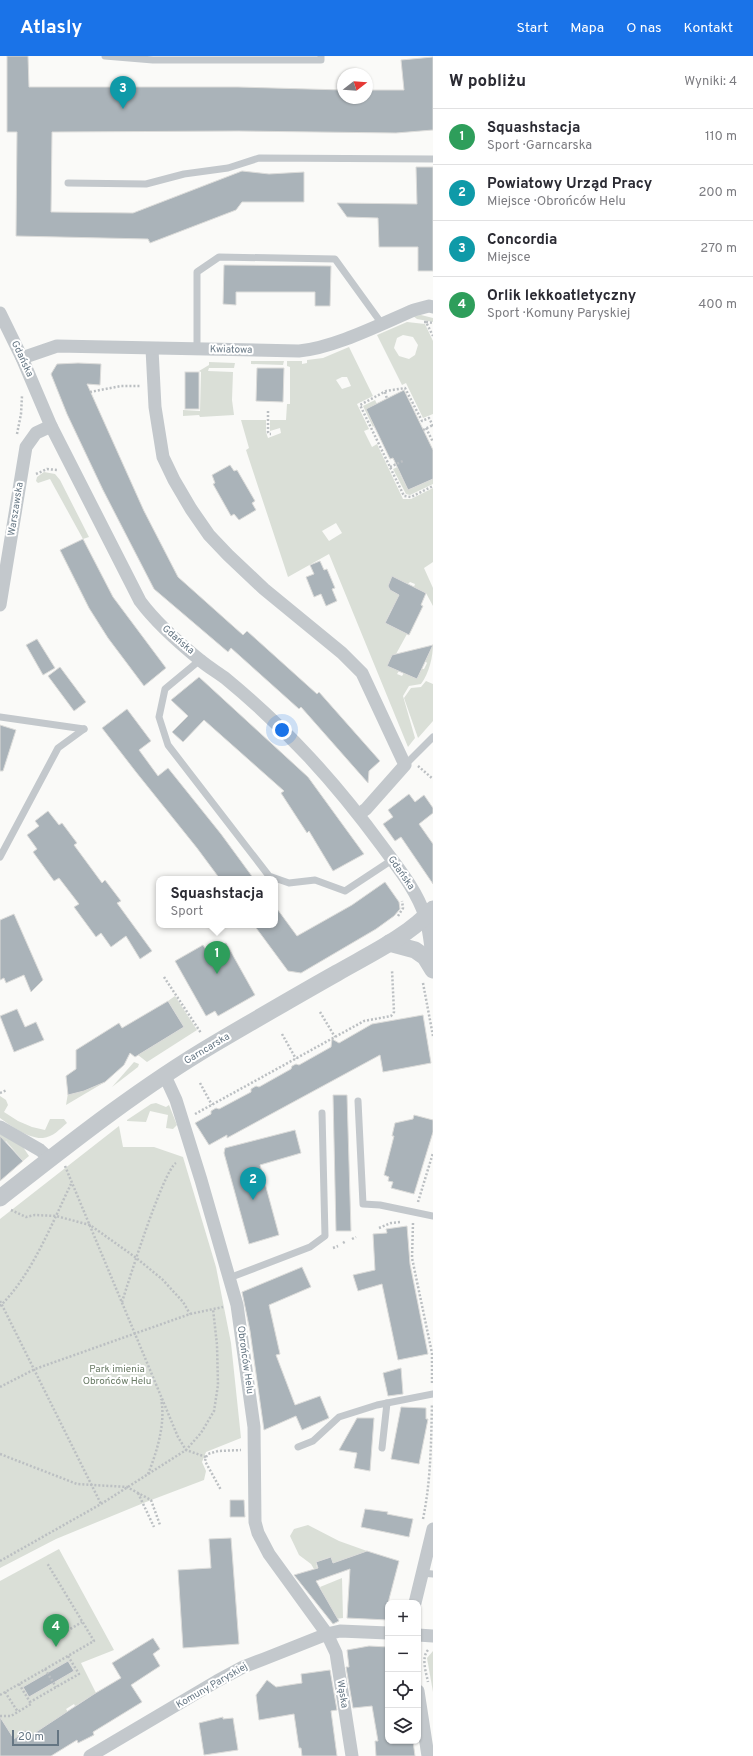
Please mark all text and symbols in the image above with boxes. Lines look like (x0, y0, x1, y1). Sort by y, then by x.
text: Atlasly (20, 16, 82, 40)
text: Start (516, 20, 548, 37)
text: Mapa (570, 20, 604, 37)
text: O nas (626, 20, 662, 37)
text: Kontakt (684, 20, 733, 37)
north arrow (337, 68, 373, 104)
text: W pobliżu (449, 71, 526, 93)
text: Wyniki: 4 (684, 74, 737, 90)
pin: 3 (110, 76, 136, 109)
text: Squashstacja (487, 119, 580, 138)
text: 1 (459, 129, 465, 145)
text: 110 m (705, 129, 737, 145)
text: Sport · Garncarska (487, 138, 592, 154)
text: Powiatowy Urząd Pracy (487, 175, 652, 194)
text: 2 (458, 185, 466, 201)
text: 200 m (698, 185, 737, 201)
text: Miejsce · Obrońców Helu (487, 194, 626, 210)
text: Concordia (487, 231, 557, 250)
text: 3 (458, 241, 466, 257)
text: 270 m (700, 241, 737, 257)
text: Miejsce (487, 250, 531, 266)
text: Orlik lekkoatletyczny (487, 287, 636, 306)
text: 4 (458, 297, 466, 313)
text: 400 m (698, 297, 737, 313)
text: Sport · Komuny Paryskiej (487, 306, 630, 322)
street label: Gdańska (8, 339, 36, 379)
street label: Kwiatowa (210, 343, 252, 357)
street label: Warszawska (5, 481, 27, 537)
street label: Gdańska (159, 622, 197, 658)
your location (272, 720, 292, 740)
street label: Gdańska (385, 853, 417, 893)
popup (156, 876, 278, 928)
text: Squashstacja (170, 885, 264, 904)
text: Sport (170, 904, 203, 920)
pin: 1 (204, 941, 230, 974)
street label: Garncarska (182, 1030, 232, 1068)
pin: 2 (240, 1167, 266, 1200)
street label: Obrońców Helu (234, 1325, 256, 1395)
park label: Park imienia Obrońców Helu (83, 1363, 151, 1388)
map controls (385, 1600, 421, 1744)
button: + (385, 1600, 421, 1636)
pin: 4 (43, 1614, 69, 1647)
button: − (385, 1636, 421, 1672)
street label: Komuny Paryskiej (174, 1660, 250, 1712)
button: locate (385, 1672, 421, 1708)
street label: Wąska (333, 1679, 351, 1709)
button: layers (385, 1708, 421, 1744)
scale bar (12, 1728, 59, 1747)
text: 20 m (18, 1730, 44, 1744)

